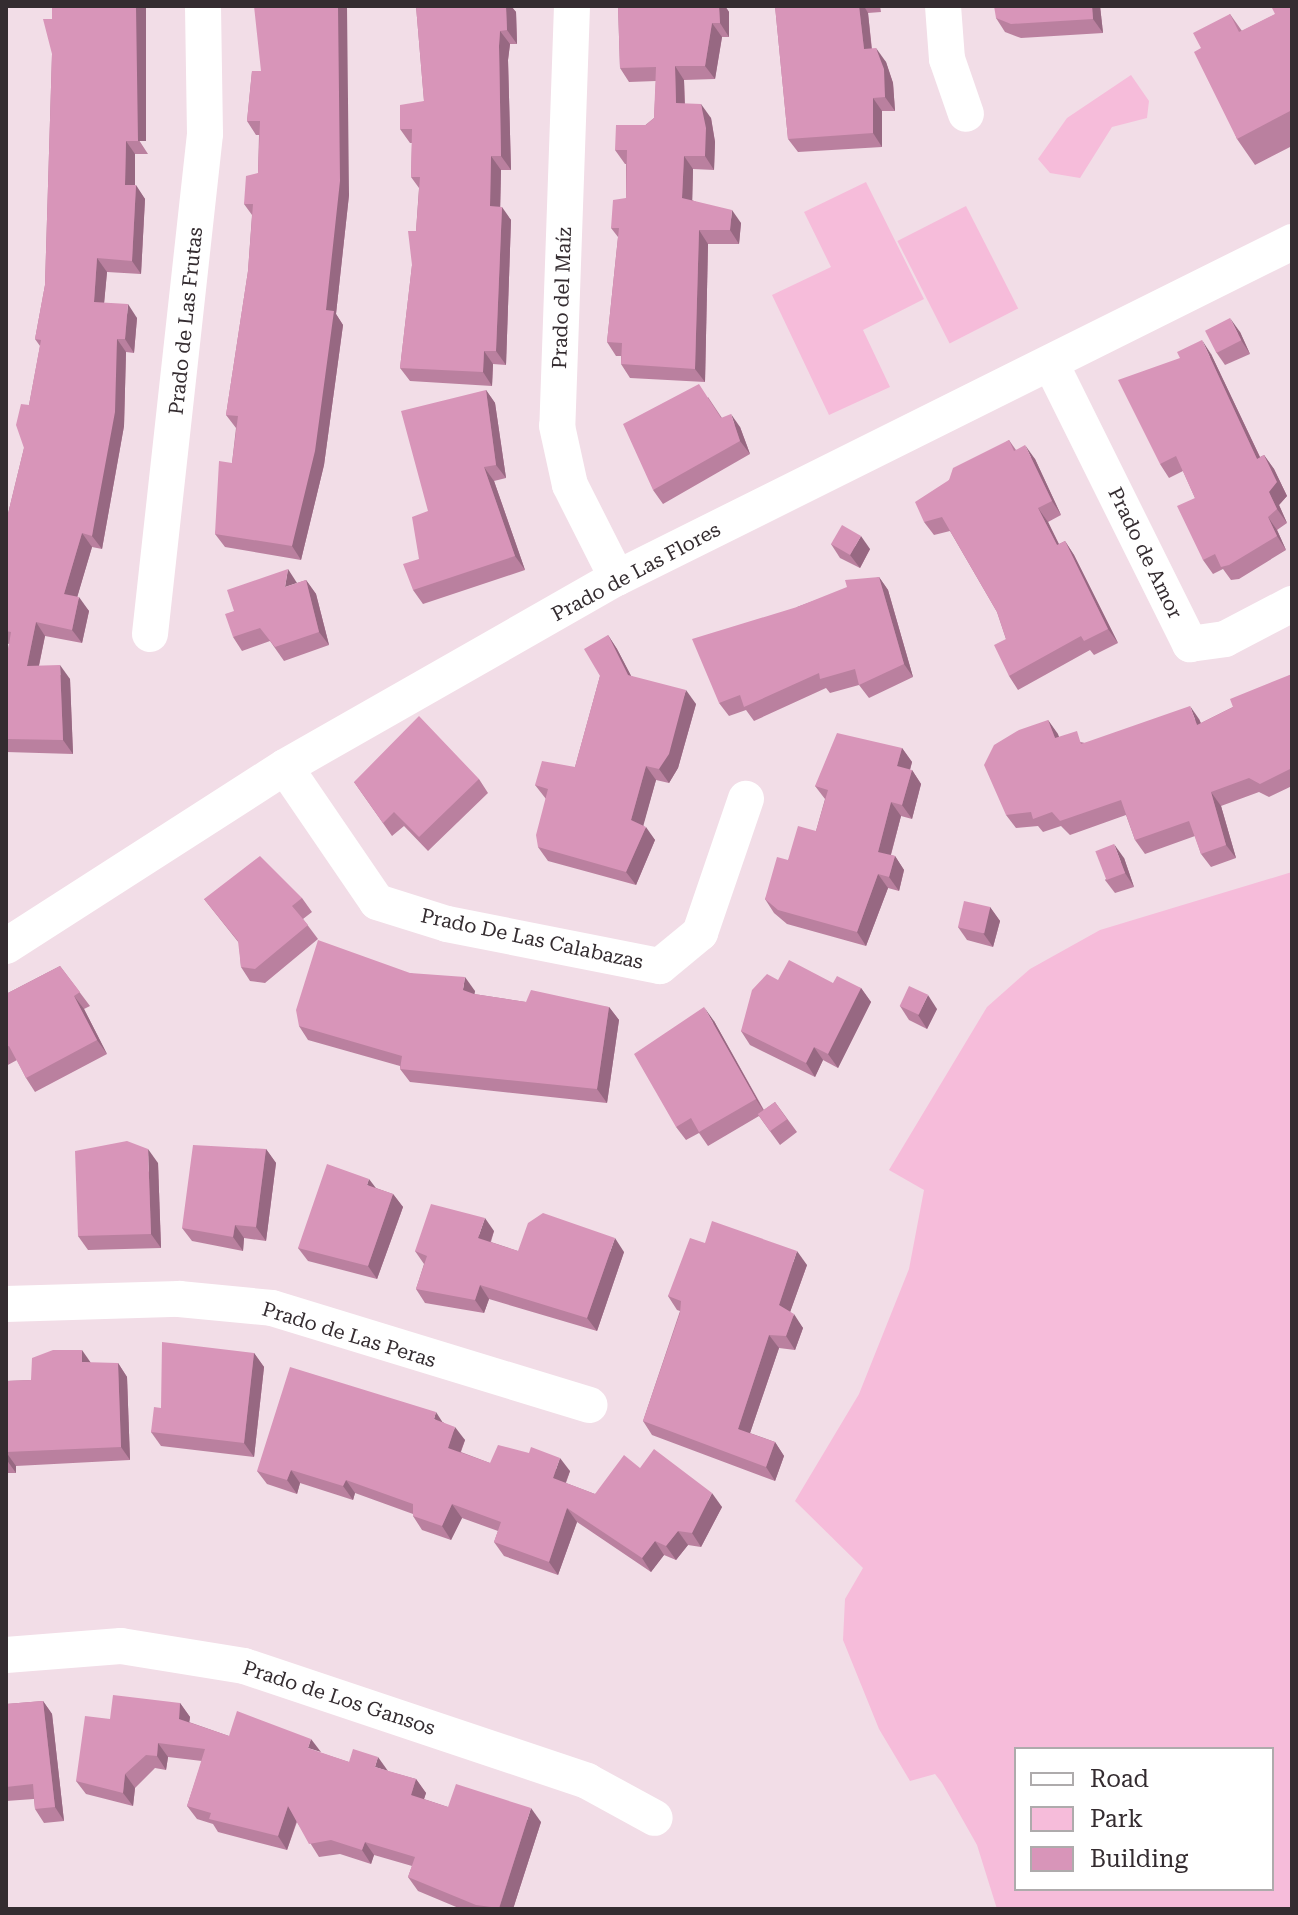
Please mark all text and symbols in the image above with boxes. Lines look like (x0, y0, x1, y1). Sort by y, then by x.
street label: Prado de Las Frutas (164, 226, 208, 416)
street label: Prado del Maíz (548, 227, 576, 369)
street label: Prado de Amor (1103, 483, 1187, 623)
street label: Prado de Las Flores (548, 517, 724, 627)
street label: Prado De Las Calabazas (419, 904, 645, 974)
street label: Prado de Las Peras (259, 1297, 439, 1373)
street label: Prado de Los Gansos (240, 1656, 438, 1740)
legend (1014, 1747, 1274, 1891)
text: Road (1090, 1765, 1149, 1793)
text: Park (1090, 1805, 1143, 1833)
text: Building (1090, 1845, 1188, 1873)

